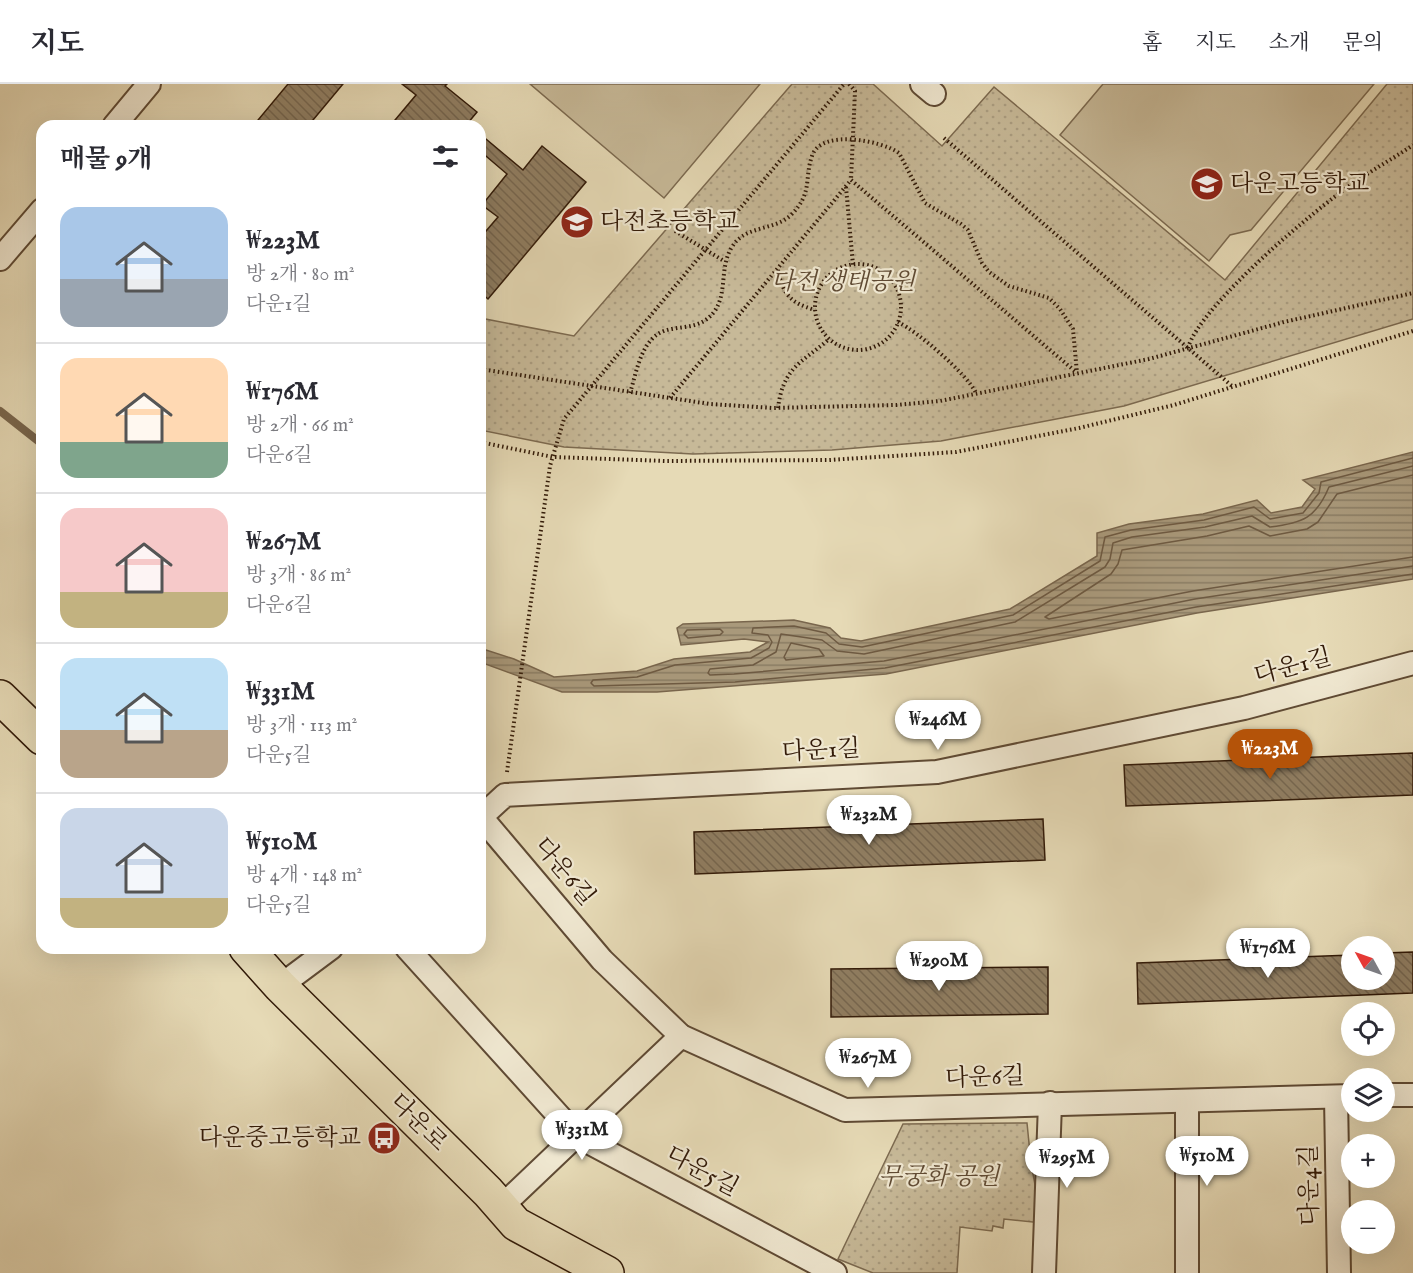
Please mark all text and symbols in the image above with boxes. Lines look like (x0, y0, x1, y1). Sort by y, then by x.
text: 지도 (30, 27, 84, 62)
text: 홈 (1142, 30, 1162, 57)
text: 지도 (1195, 30, 1236, 57)
text: 소개 (1269, 30, 1309, 57)
text: 문의 (1342, 30, 1383, 57)
icon: filters (429, 140, 462, 173)
text: 매물 9개 (60, 143, 152, 176)
school or university icon: 다운고등학교 (1189, 166, 1225, 202)
place label: 다운고등학교 (1230, 169, 1369, 200)
school or university icon: 다전초등학교 (559, 204, 595, 240)
place label: 다전초등학교 (600, 207, 739, 238)
text: ₩223M (246, 224, 320, 257)
icon: home (108, 231, 180, 303)
text: 방 2개 · 80 m² (246, 262, 355, 287)
park label: 다전 생태공원 (771, 267, 917, 298)
text: 다운1길 (246, 292, 311, 317)
text: ₩176M (246, 375, 319, 408)
icon: home (108, 382, 180, 454)
text: 방 2개 · 66 m² (246, 413, 354, 438)
text: 다운6길 (246, 443, 312, 468)
text: ₩267M (246, 525, 321, 558)
icon: home (108, 532, 180, 604)
text: 방 3개 · 86 m² (246, 563, 351, 588)
text: 다운6길 (246, 593, 312, 618)
street label: 다운1길 (1251, 642, 1335, 692)
text: ₩331M (246, 675, 315, 708)
icon: home (108, 682, 180, 754)
pin: ₩246M (896, 700, 980, 751)
text: ₩246M (909, 707, 967, 732)
text: 방 3개 · 113 m² (246, 713, 357, 738)
pin: ₩223M (1228, 729, 1312, 780)
street label: 다운1길 (781, 733, 861, 769)
text: ₩223M (1242, 736, 1298, 761)
text: 다운5길 (246, 743, 311, 768)
pin: ₩232M (827, 795, 911, 846)
text: ₩232M (841, 802, 897, 827)
text: ₩510M (246, 825, 318, 858)
icon: home (108, 832, 180, 904)
street label: 다운6길 (527, 832, 601, 912)
text: 방 4개 · 148 m² (246, 863, 362, 888)
text: 다운5길 (246, 893, 311, 918)
pin: ₩176M (1226, 928, 1310, 979)
text: ₩176M (1240, 935, 1296, 960)
north arrow (1341, 936, 1395, 990)
map controls (1341, 936, 1395, 1254)
pin: ₩290M (897, 941, 981, 992)
text: ₩290M (910, 948, 968, 973)
button: locate (1341, 1002, 1395, 1056)
pin: ₩267M (826, 1038, 910, 1089)
text: ₩267M (839, 1045, 897, 1070)
street label: 다운6길 (945, 1061, 1025, 1095)
button: layers (1341, 1068, 1395, 1122)
street label: 다운로 (382, 1087, 454, 1159)
pin: ₩331M (540, 1110, 624, 1161)
text: ₩331M (556, 1117, 608, 1142)
bus stop icon: 다운중고등학교 (366, 1120, 402, 1156)
place label: 다운중고등학교 (199, 1123, 361, 1154)
button: + (1341, 1134, 1395, 1188)
pin: ₩510M (1165, 1136, 1249, 1187)
pin: ₩295M (1025, 1138, 1109, 1189)
street label: 다운5길 (660, 1140, 744, 1204)
text: ₩510M (1179, 1143, 1235, 1168)
street label: 다운4길 (1294, 1144, 1326, 1226)
text: ₩295M (1039, 1145, 1095, 1170)
park label: 무궁화 공원 (879, 1162, 1001, 1193)
button: − (1341, 1200, 1395, 1254)

